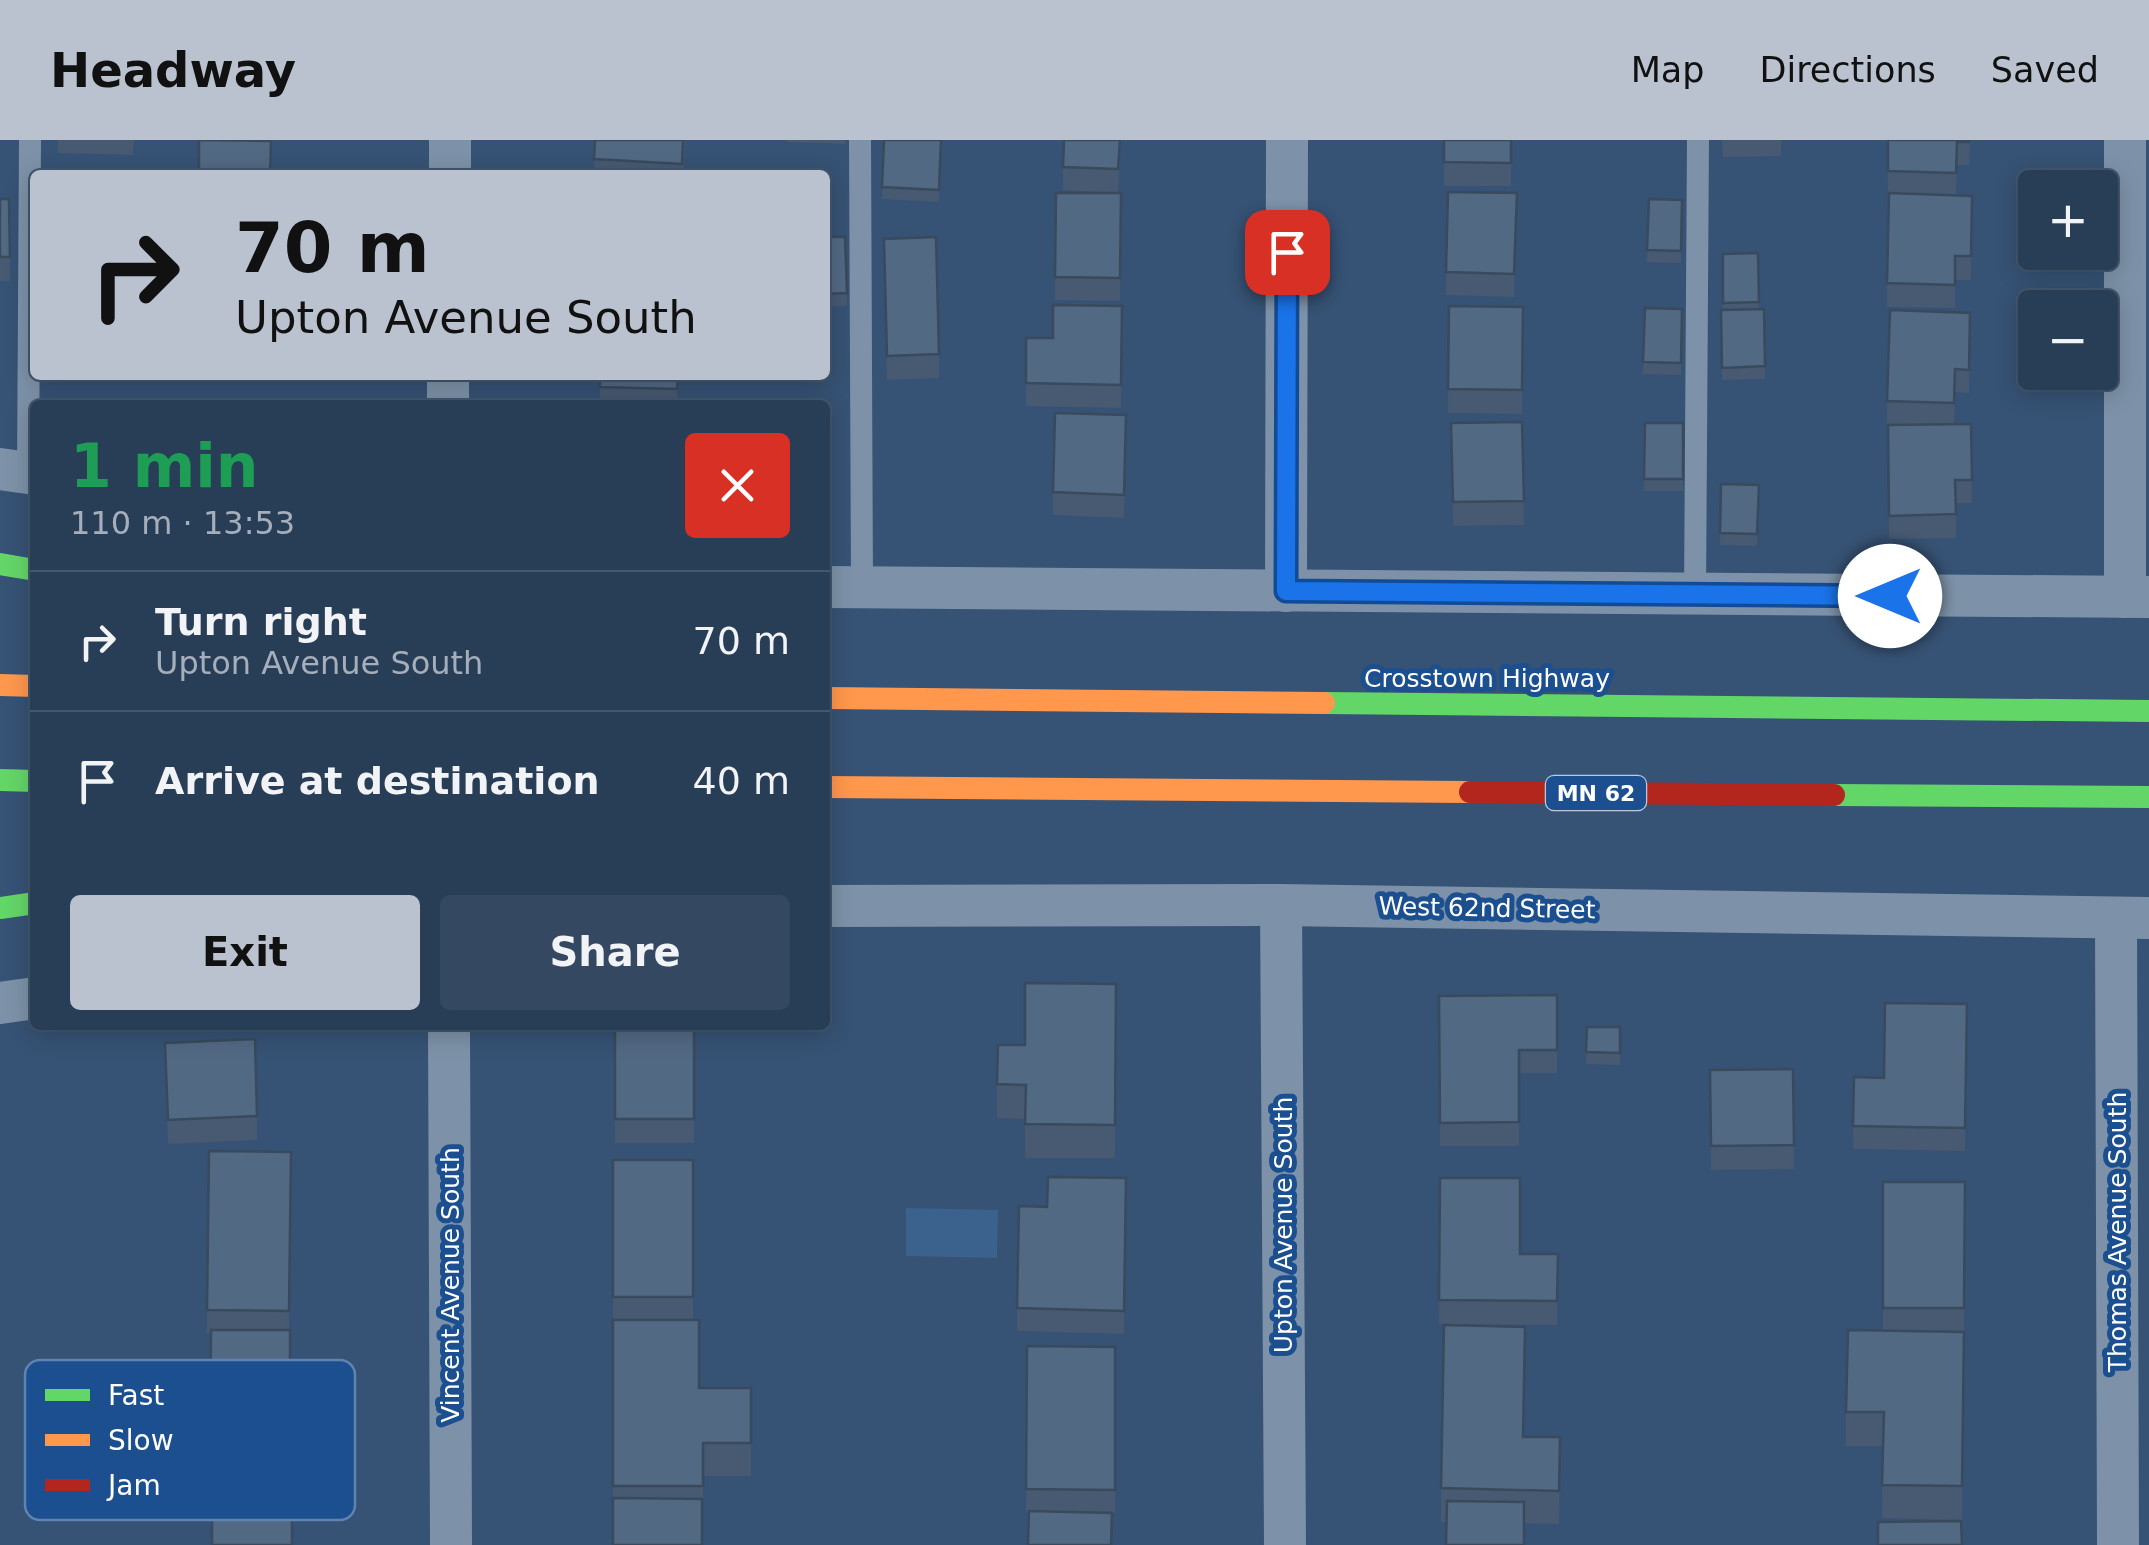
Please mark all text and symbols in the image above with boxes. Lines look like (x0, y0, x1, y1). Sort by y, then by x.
text: Headway (50, 42, 296, 98)
text: Map (1631, 50, 1705, 90)
text: Directions (1760, 50, 1936, 90)
text: Saved (1991, 50, 2099, 90)
map controls (2018, 170, 2118, 390)
button: + (2018, 170, 2118, 270)
text: 70 m (235, 207, 430, 289)
icon: right (70, 210, 200, 340)
pin (1245, 210, 1330, 295)
icon: arrive (1260, 225, 1315, 280)
button: − (2018, 290, 2118, 390)
text: Upton Avenue South (235, 291, 697, 344)
text: 1 min (70, 431, 258, 501)
button: close (685, 433, 790, 538)
text: 110 m · 13:53 (70, 504, 295, 542)
position arrow (1838, 544, 1942, 648)
text: Turn right (155, 600, 367, 644)
icon: right (70, 614, 125, 669)
text: 70 m (693, 619, 790, 663)
text: Upton Avenue South (155, 644, 483, 682)
street label: Crosstown Highway (1364, 664, 1610, 693)
icon: arrive (70, 754, 125, 809)
text: Arrive at destination (155, 759, 600, 803)
text: 40 m (693, 759, 790, 803)
road number: MN 62 (1546, 776, 1646, 810)
street label: West 62nd Street (1378, 892, 1596, 924)
button: Exit (70, 895, 420, 1010)
button: Share (440, 895, 790, 1010)
street label: Thomas Avenue South (2103, 1092, 2132, 1373)
street label: Upton Avenue South (1269, 1097, 1298, 1353)
street label: Vincent Avenue South (436, 1147, 465, 1423)
legend (25, 1360, 355, 1520)
text: Fast (108, 1379, 164, 1412)
text: Slow (108, 1424, 174, 1457)
text: Jam (106, 1469, 161, 1502)

